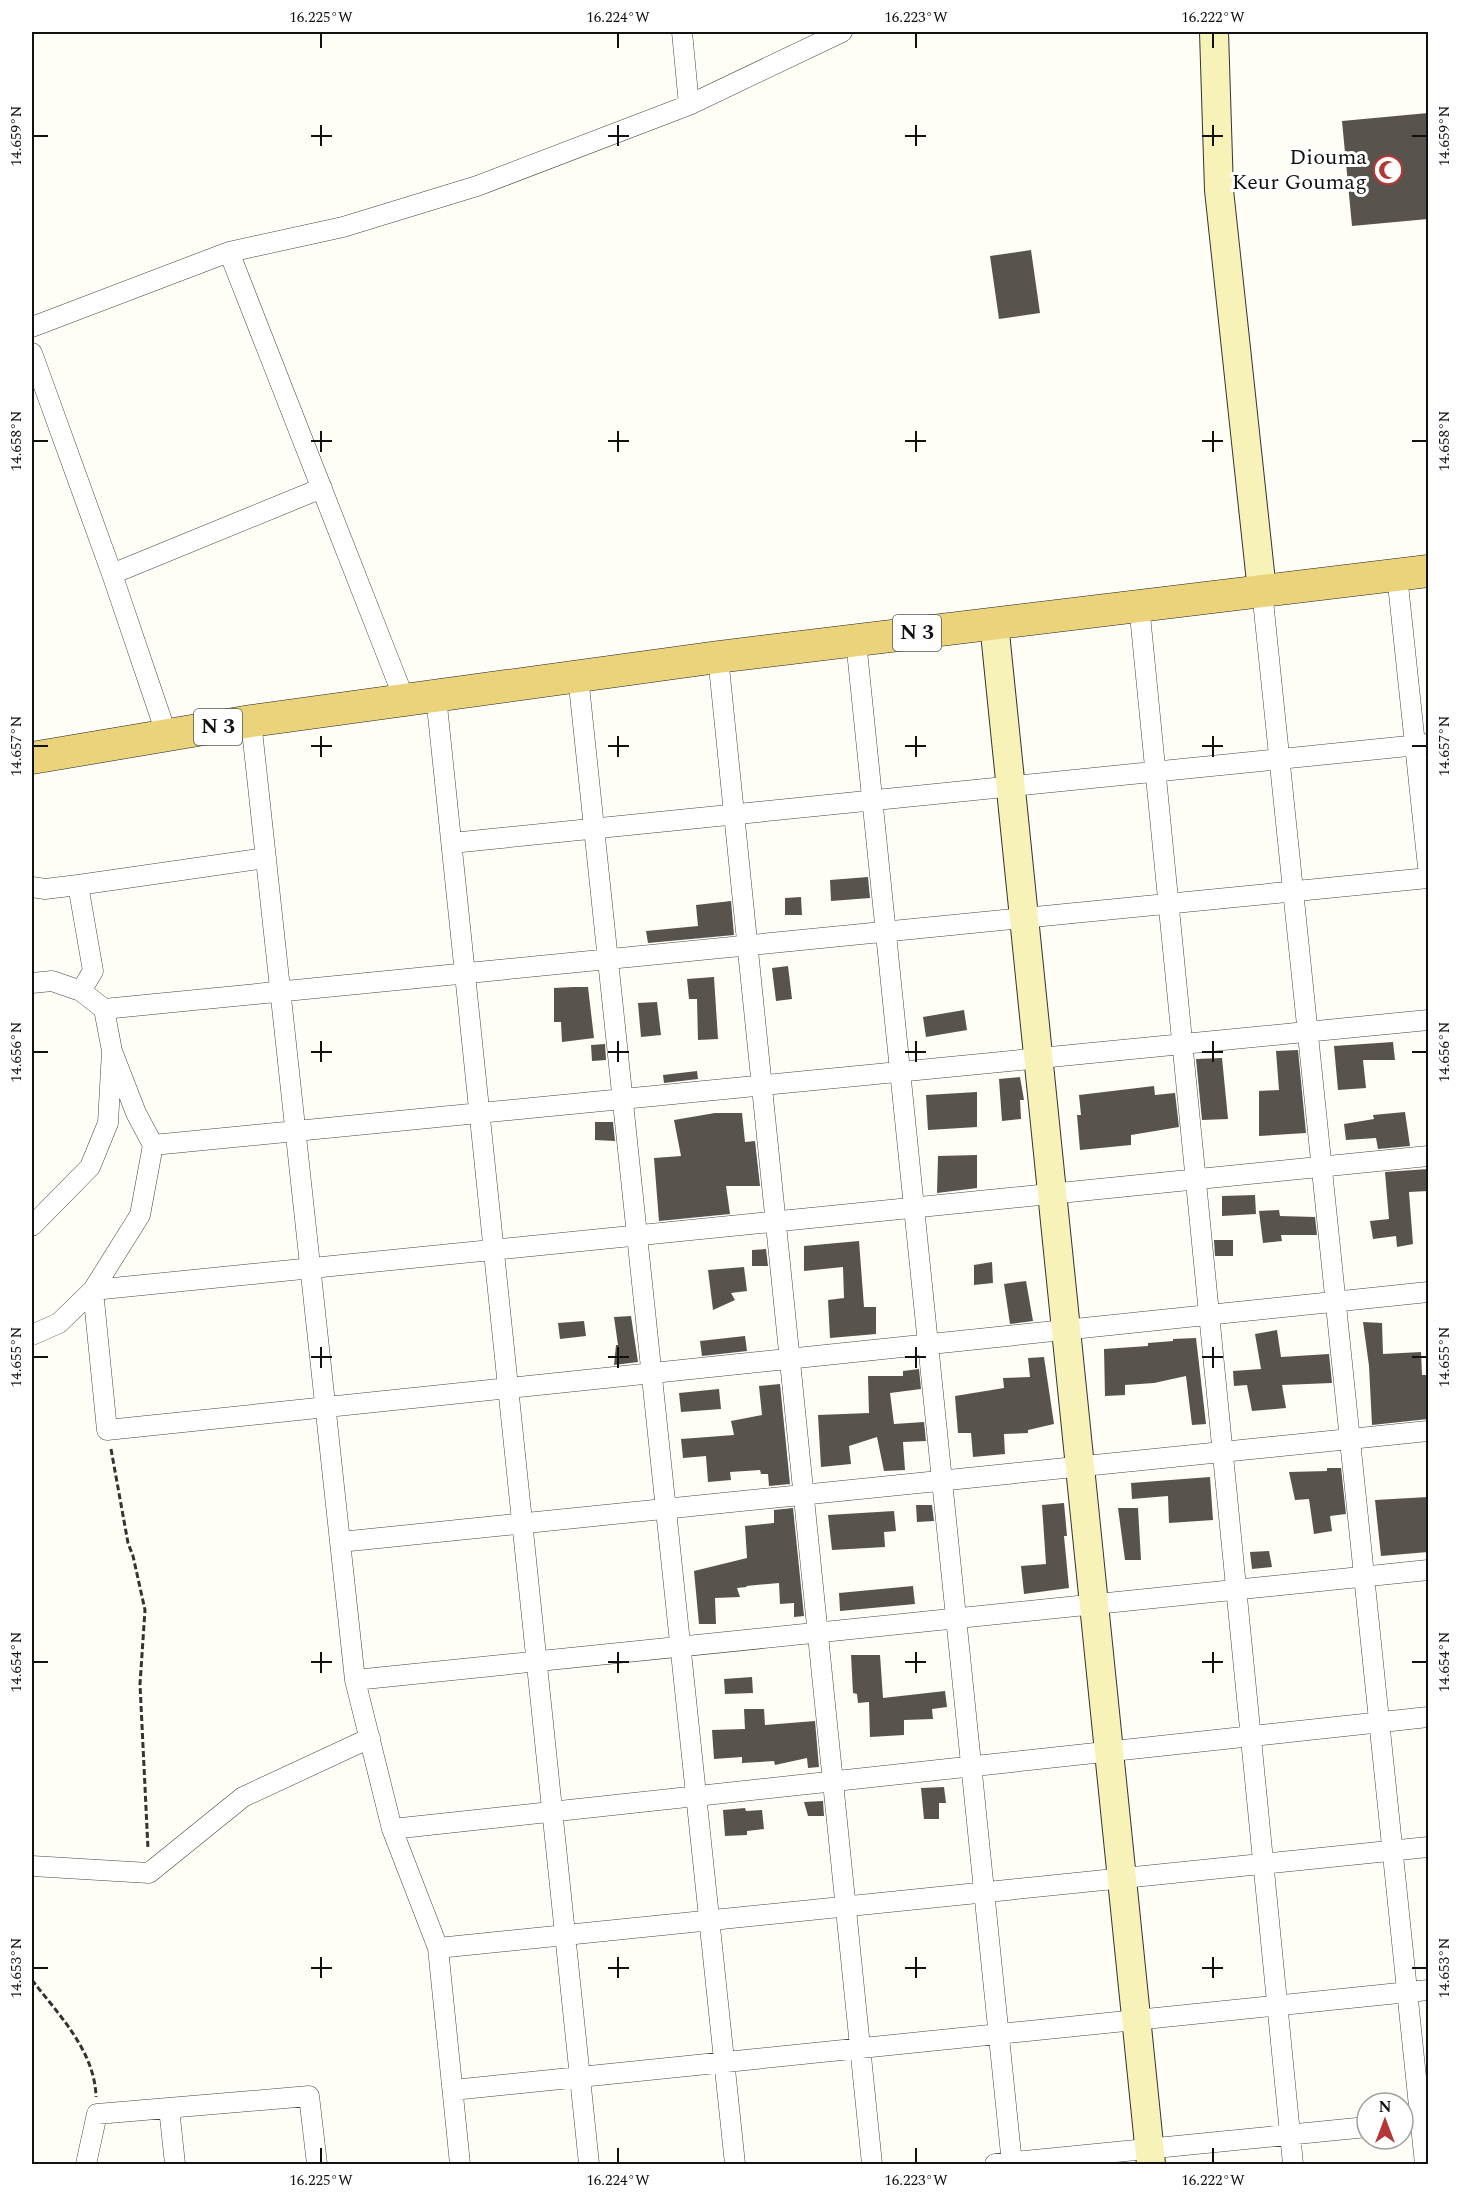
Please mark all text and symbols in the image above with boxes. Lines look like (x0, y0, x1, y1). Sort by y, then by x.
text: 16.225°W (289, 6, 353, 29)
text: 16.224°W (586, 6, 650, 29)
text: 16.223°W (884, 6, 948, 29)
text: 16.222°W (1181, 6, 1245, 29)
text: 14.659°N (5, 106, 28, 166)
text: 14.659°N (1433, 106, 1456, 166)
place label: Diouma Keur Goumag (1232, 141, 1367, 199)
mosque icon: Diouma Keur Goumag (1372, 154, 1404, 186)
text: 14.658°N (5, 411, 28, 471)
text: 14.658°N (1433, 411, 1456, 471)
road number: N 3 (893, 615, 941, 651)
road number: N 3 (194, 709, 242, 745)
text: 14.657°N (5, 716, 28, 776)
text: 14.657°N (1433, 716, 1456, 776)
text: 14.656°N (5, 1022, 28, 1082)
text: 14.656°N (1433, 1022, 1456, 1082)
text: 14.655°N (5, 1327, 28, 1387)
text: 14.655°N (1433, 1327, 1456, 1387)
text: 14.654°N (5, 1632, 28, 1692)
text: 14.654°N (1433, 1632, 1456, 1692)
text: 14.653°N (5, 1938, 28, 1998)
text: 14.653°N (1433, 1938, 1456, 1998)
north arrow (1355, 2091, 1415, 2151)
text: N (1378, 2095, 1392, 2119)
text: 16.225°W (289, 2169, 353, 2192)
text: 16.224°W (586, 2169, 650, 2192)
text: 16.223°W (884, 2169, 948, 2192)
text: 16.222°W (1181, 2169, 1245, 2192)

